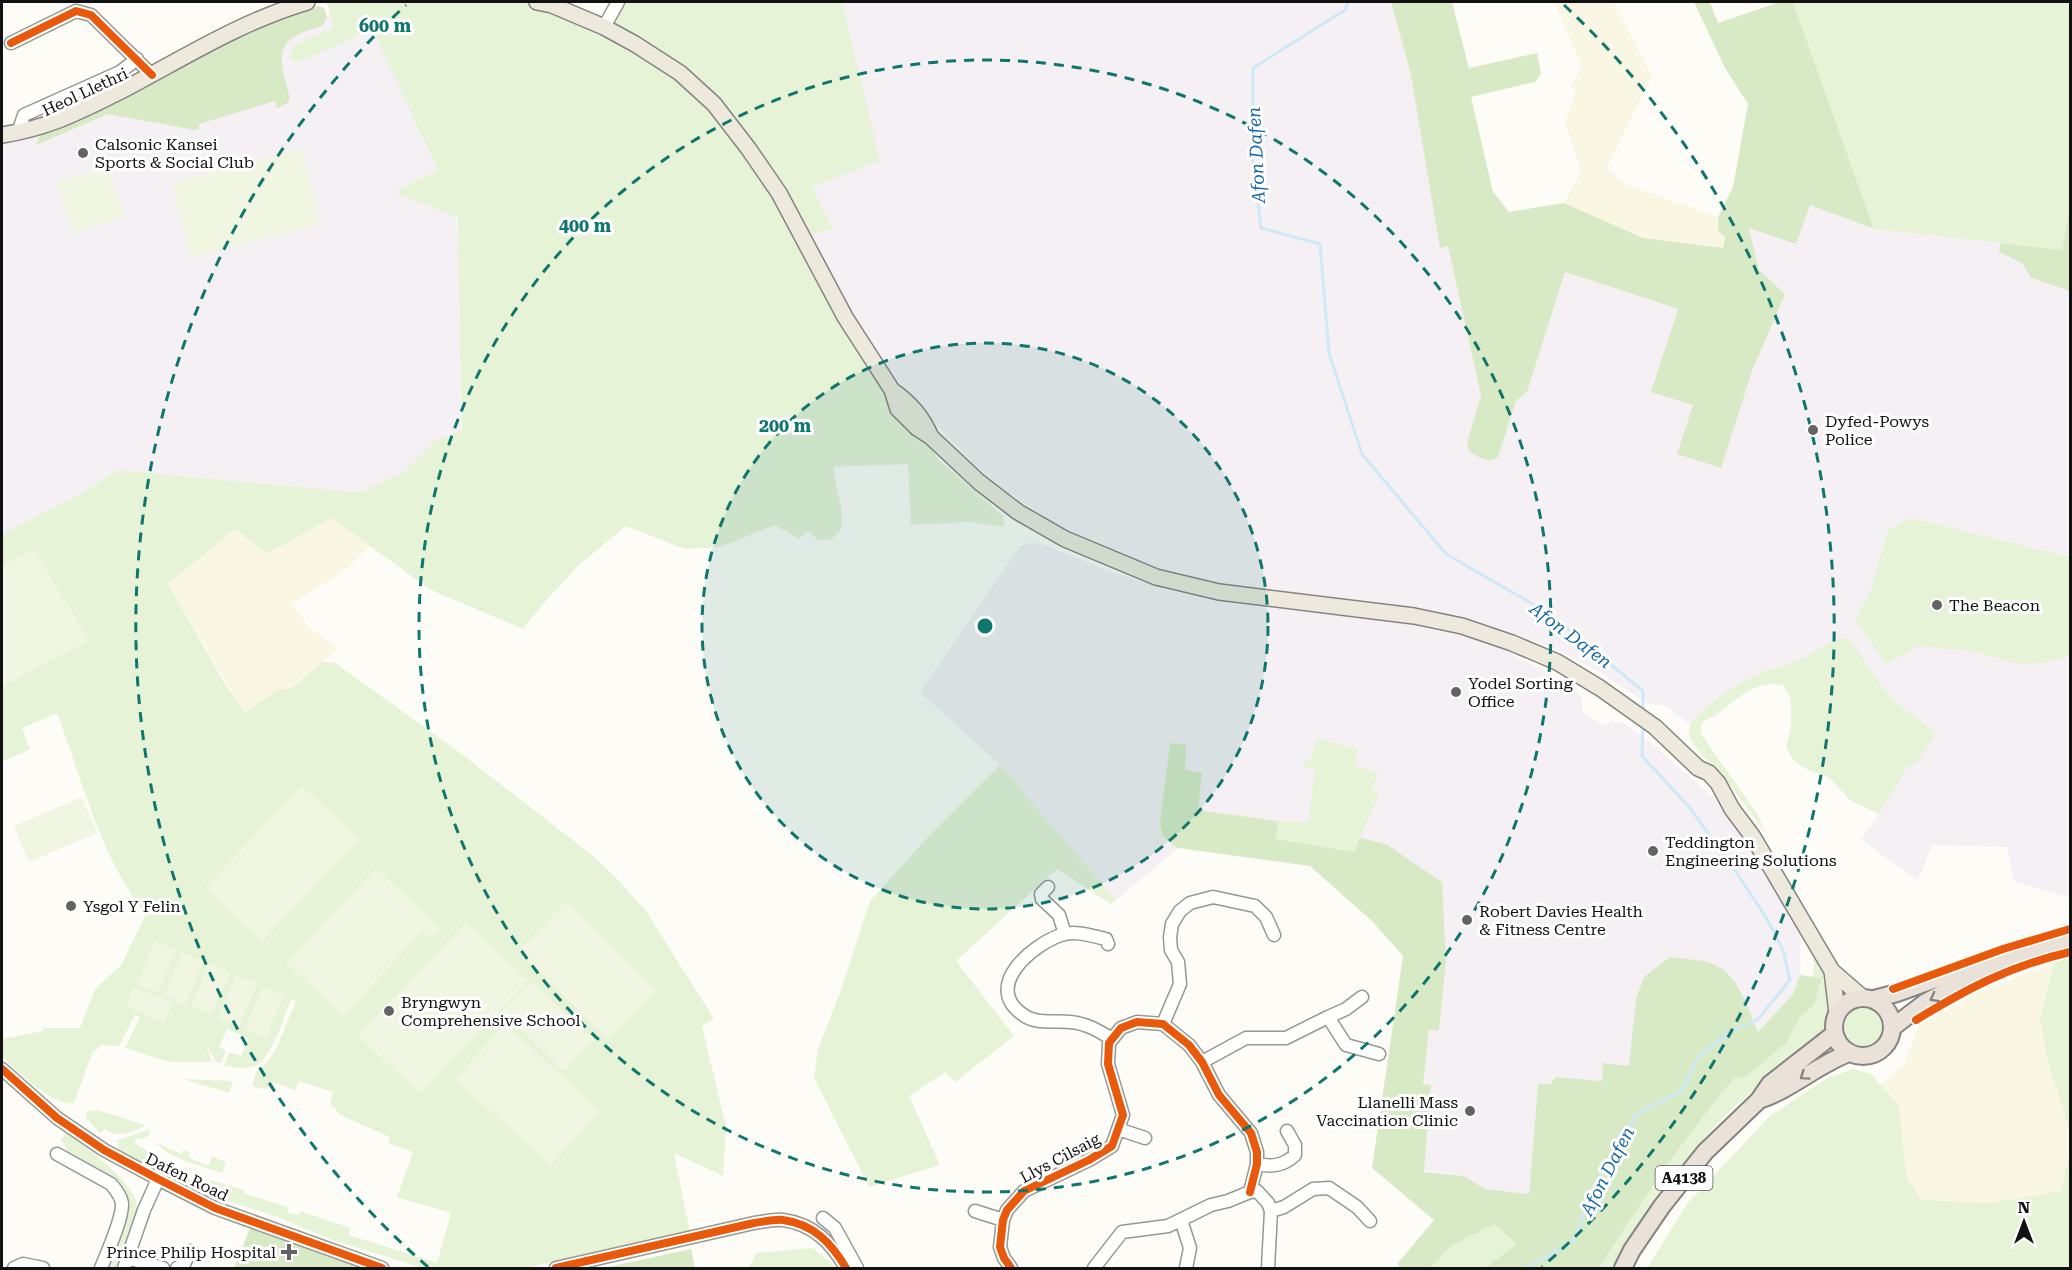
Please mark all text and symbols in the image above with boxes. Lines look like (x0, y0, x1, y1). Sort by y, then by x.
text: 600 m (359, 15, 412, 36)
street label: Heol Llethri (39, 64, 131, 120)
water label: Afon Dafen (1243, 106, 1269, 205)
place label: Calsonic Kansei Sports & Social Club (95, 135, 254, 172)
marker: Calsonic Kansei Sports & Social Club (76, 146, 90, 160)
text: 400 m (559, 215, 612, 236)
place label: Dyfed-Powys Police (1825, 412, 1930, 449)
text: 200 m (759, 415, 812, 436)
marker: Dyfed-Powys Police (1806, 423, 1820, 437)
place label: The Beacon (1949, 596, 2040, 615)
water label: Afon Dafen (1525, 597, 1616, 672)
marker: The Beacon (1930, 598, 1944, 612)
centre of rings (975, 616, 995, 636)
place label: Yodel Sorting Office (1468, 674, 1574, 711)
marker: Yodel Sorting Office (1449, 685, 1463, 699)
place label: Teddington Engineering Solutions (1665, 833, 1837, 870)
marker: Teddington Engineering Solutions (1646, 844, 1660, 858)
place label: Ysgol Y Felin (83, 897, 181, 916)
marker: Ysgol Y Felin (64, 899, 78, 913)
place label: Robert Davies Health & Fitness Centre (1479, 902, 1643, 939)
marker: Robert Davies Health & Fitness Centre (1460, 913, 1474, 927)
one-way arrow (1930, 991, 1940, 1002)
place label: Bryngwyn Comprehensive School (401, 993, 581, 1030)
marker: Bryngwyn Comprehensive School (382, 1004, 396, 1018)
one-way arrow (1800, 1069, 1811, 1080)
place label: Llanelli Mass Vaccination Clinic (1316, 1093, 1458, 1130)
marker: Llanelli Mass Vaccination Clinic (1463, 1104, 1477, 1118)
water label: Afon Dafen (1575, 1123, 1638, 1220)
street label: Llys Cilsaig (1017, 1129, 1104, 1187)
street label: Dafen Road (143, 1149, 231, 1205)
road number: A4138 (1656, 1166, 1712, 1190)
north arrow (1994, 1192, 2054, 1252)
text: N (2018, 1198, 2030, 1217)
place label: Prince Philip Hospital (106, 1243, 276, 1262)
marker: Prince Philip Hospital (280, 1243, 298, 1261)

